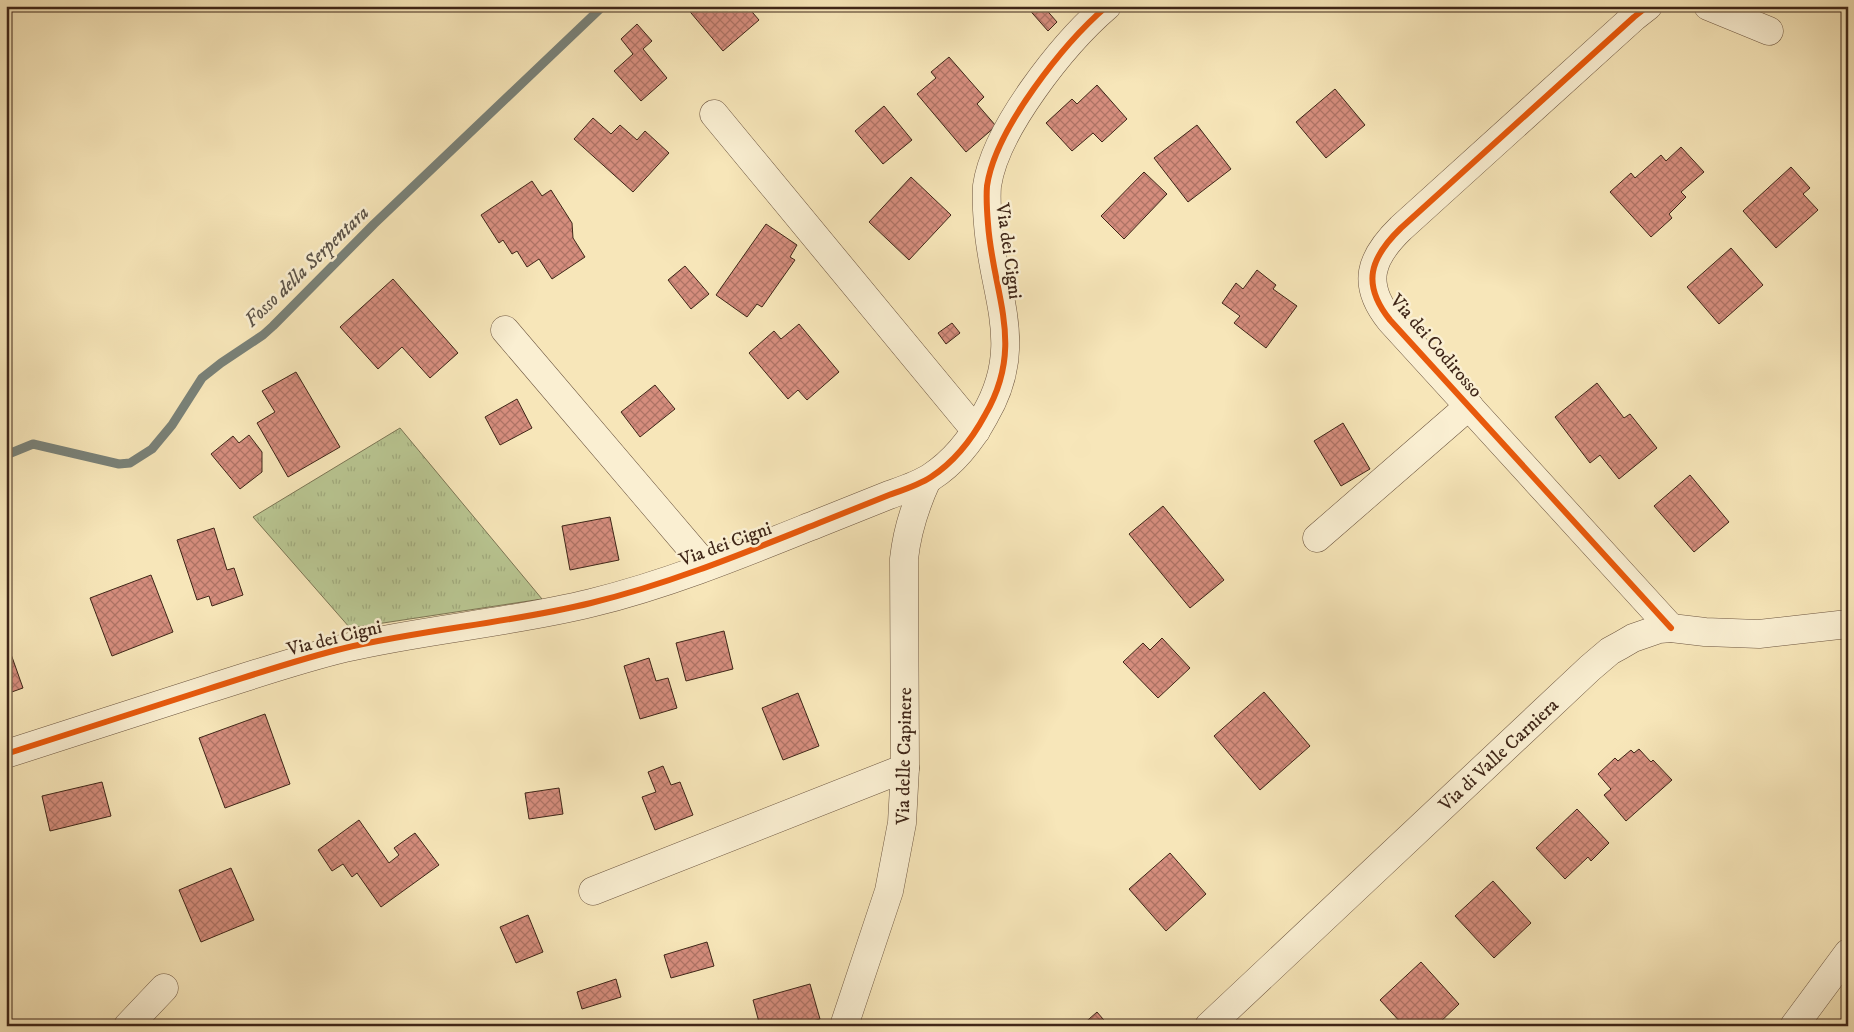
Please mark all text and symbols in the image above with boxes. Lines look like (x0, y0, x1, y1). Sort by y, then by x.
water label: Fosso della Serpentara (239, 201, 375, 333)
street label: Via dei Cigni (990, 201, 1027, 301)
street label: Via dei Codirosso (1384, 289, 1487, 402)
street label: Via dei Cigni (675, 517, 775, 572)
street label: Via dei Cigni (284, 616, 384, 662)
street label: Via delle Capinere (892, 687, 917, 826)
street label: Via di Valle Carniera (1434, 694, 1564, 817)

